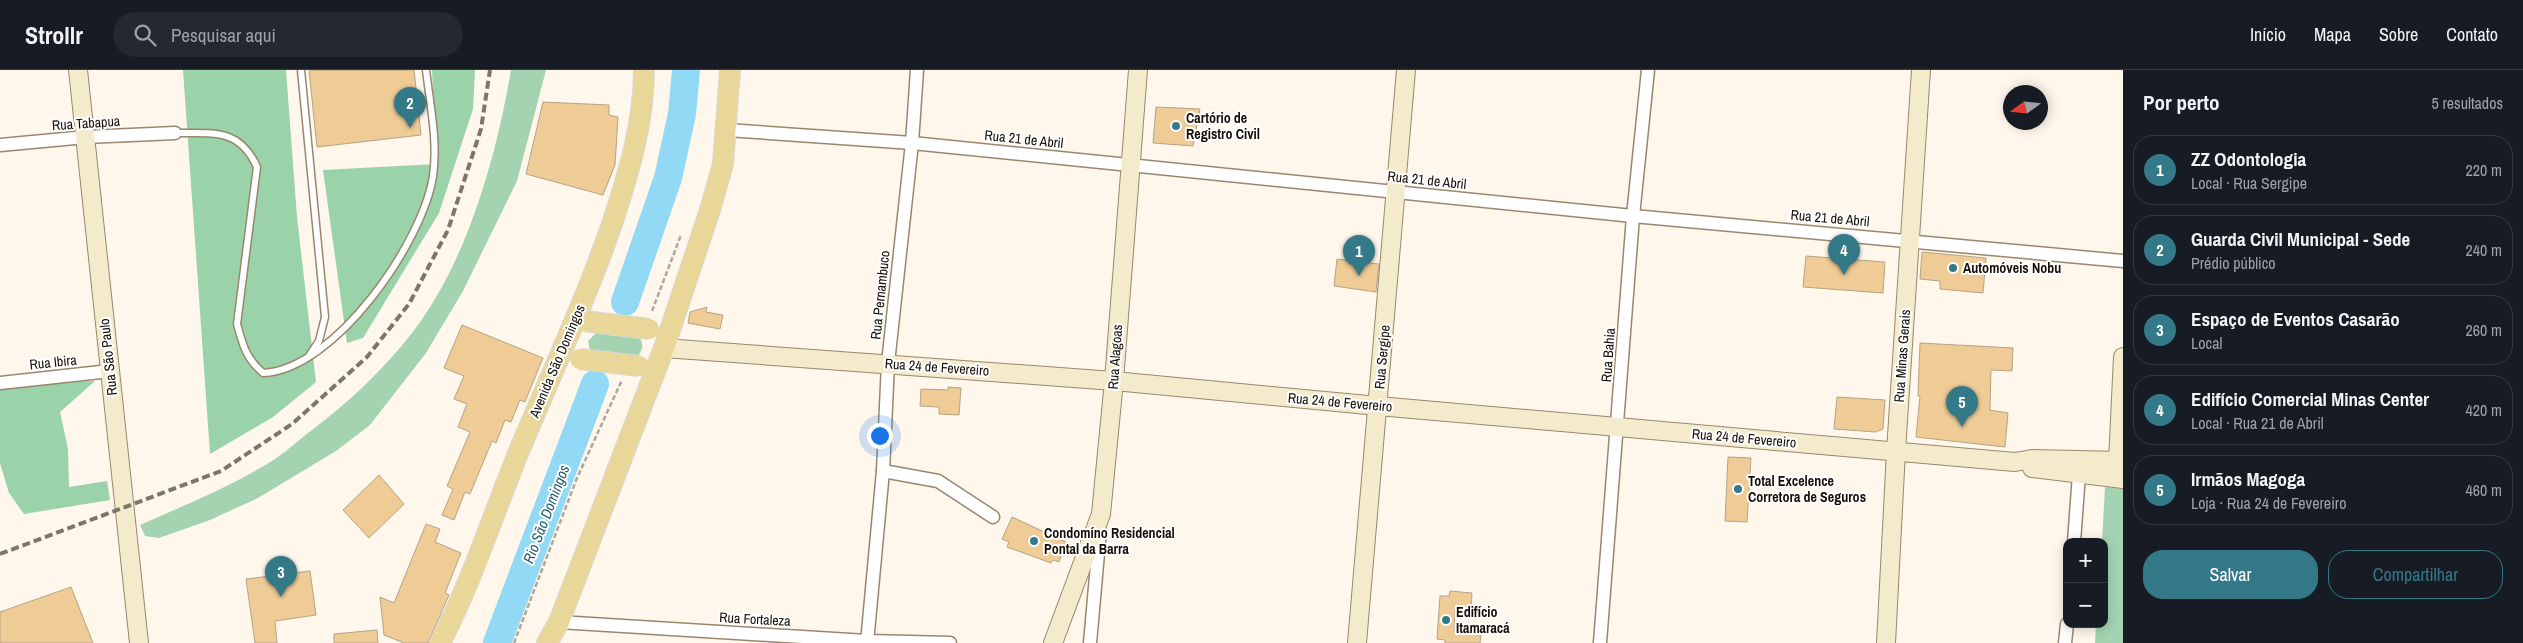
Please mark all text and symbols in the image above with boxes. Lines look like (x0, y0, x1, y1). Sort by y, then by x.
search box (113, 12, 463, 57)
text: Strollr (25, 19, 83, 51)
icon: search (131, 21, 159, 49)
text: Pesquisar aqui (171, 22, 276, 48)
text: Início (2250, 22, 2286, 47)
text: Mapa (2314, 22, 2351, 47)
text: Sobre (2379, 22, 2418, 47)
text: Contato (2446, 22, 2498, 47)
north arrow (2003, 85, 2048, 130)
pin: 2 (394, 87, 426, 128)
text: Por perto (2143, 88, 2220, 117)
text: 5 resultados (2432, 92, 2503, 114)
place label: Cartório de Registro Civil (1186, 109, 1260, 143)
street label: Rua Tabapua (51, 112, 121, 134)
marker: Cartório de Registro Civil (1170, 120, 1182, 132)
street label: Rua 21 de Abril (984, 126, 1064, 152)
text: ZZ Odontologia (2191, 146, 2306, 172)
text: 1 (2156, 159, 2164, 181)
text: 220 m (2466, 159, 2502, 181)
street label: Rua 21 de Abril (1387, 167, 1467, 193)
text: Local · Rua Sergipe (2191, 172, 2307, 194)
street label: Rua 21 de Abril (1790, 206, 1870, 230)
text: Guarda Civil Municipal - Sede (2191, 226, 2410, 252)
pin: 4 (1828, 234, 1860, 275)
pin: 1 (1343, 235, 1375, 276)
text: 2 (2156, 239, 2164, 261)
text: 240 m (2466, 239, 2502, 261)
street label: Rua Pernambuco (866, 250, 894, 340)
text: Prédio público (2191, 252, 2276, 274)
place label: Automóveis Nobu (1963, 259, 2061, 277)
marker: Automóveis Nobu (1947, 262, 1959, 274)
street label: Avenida São Domingos (525, 302, 589, 421)
text: Espaço de Eventos Casarão (2191, 306, 2400, 332)
street label: Rua Minas Gerais (1890, 309, 1914, 403)
street label: Rua São Paulo (95, 318, 121, 396)
text: 3 (2156, 319, 2164, 341)
text: 260 m (2466, 319, 2502, 341)
street label: Rua Alagoas (1104, 324, 1126, 390)
street label: Rua Sergipe (1370, 324, 1394, 390)
street label: Rua Bahia (1597, 327, 1619, 383)
text: Local (2191, 332, 2222, 354)
street label: Rua Ibira (29, 351, 78, 373)
street label: Rua 24 de Fevereiro (884, 354, 990, 380)
pin: 5 (1946, 386, 1978, 427)
text: Edifício Comercial Minas Center (2191, 386, 2429, 412)
street label: Rua 24 de Fevereiro (1287, 388, 1393, 416)
text: 4 (2156, 399, 2164, 421)
text: 420 m (2466, 399, 2502, 421)
text: Local · Rua 21 de Abril (2191, 412, 2324, 434)
your location (867, 423, 893, 449)
street label: Rua 24 de Fevereiro (1691, 424, 1797, 452)
water label: Rio São Domingos (518, 462, 574, 566)
text: Irmãos Magoga (2191, 466, 2305, 492)
place label: Total Excelence Corretora de Seguros (1748, 472, 1866, 506)
text: 5 (2156, 479, 2164, 501)
text: 460 m (2466, 479, 2502, 501)
marker: Total Excelence Corretora de Seguros (1732, 483, 1744, 495)
text: Loja · Rua 24 de Fevereiro (2191, 492, 2346, 514)
place label: Condomíno Residencial Pontal da Barra (1044, 524, 1175, 558)
marker: Condomíno Residencial Pontal da Barra (1028, 535, 1040, 547)
map controls (2063, 538, 2108, 628)
button: + (2063, 538, 2108, 583)
button: Salvar (2143, 550, 2318, 599)
button: Compartilhar (2328, 550, 2503, 599)
pin: 3 (265, 556, 297, 597)
button: − (2063, 583, 2108, 628)
place label: Edifício Itamaracá (1456, 603, 1510, 637)
street label: Rua Fortaleza (719, 608, 792, 630)
marker: Edifício Itamaracá (1440, 614, 1452, 626)

